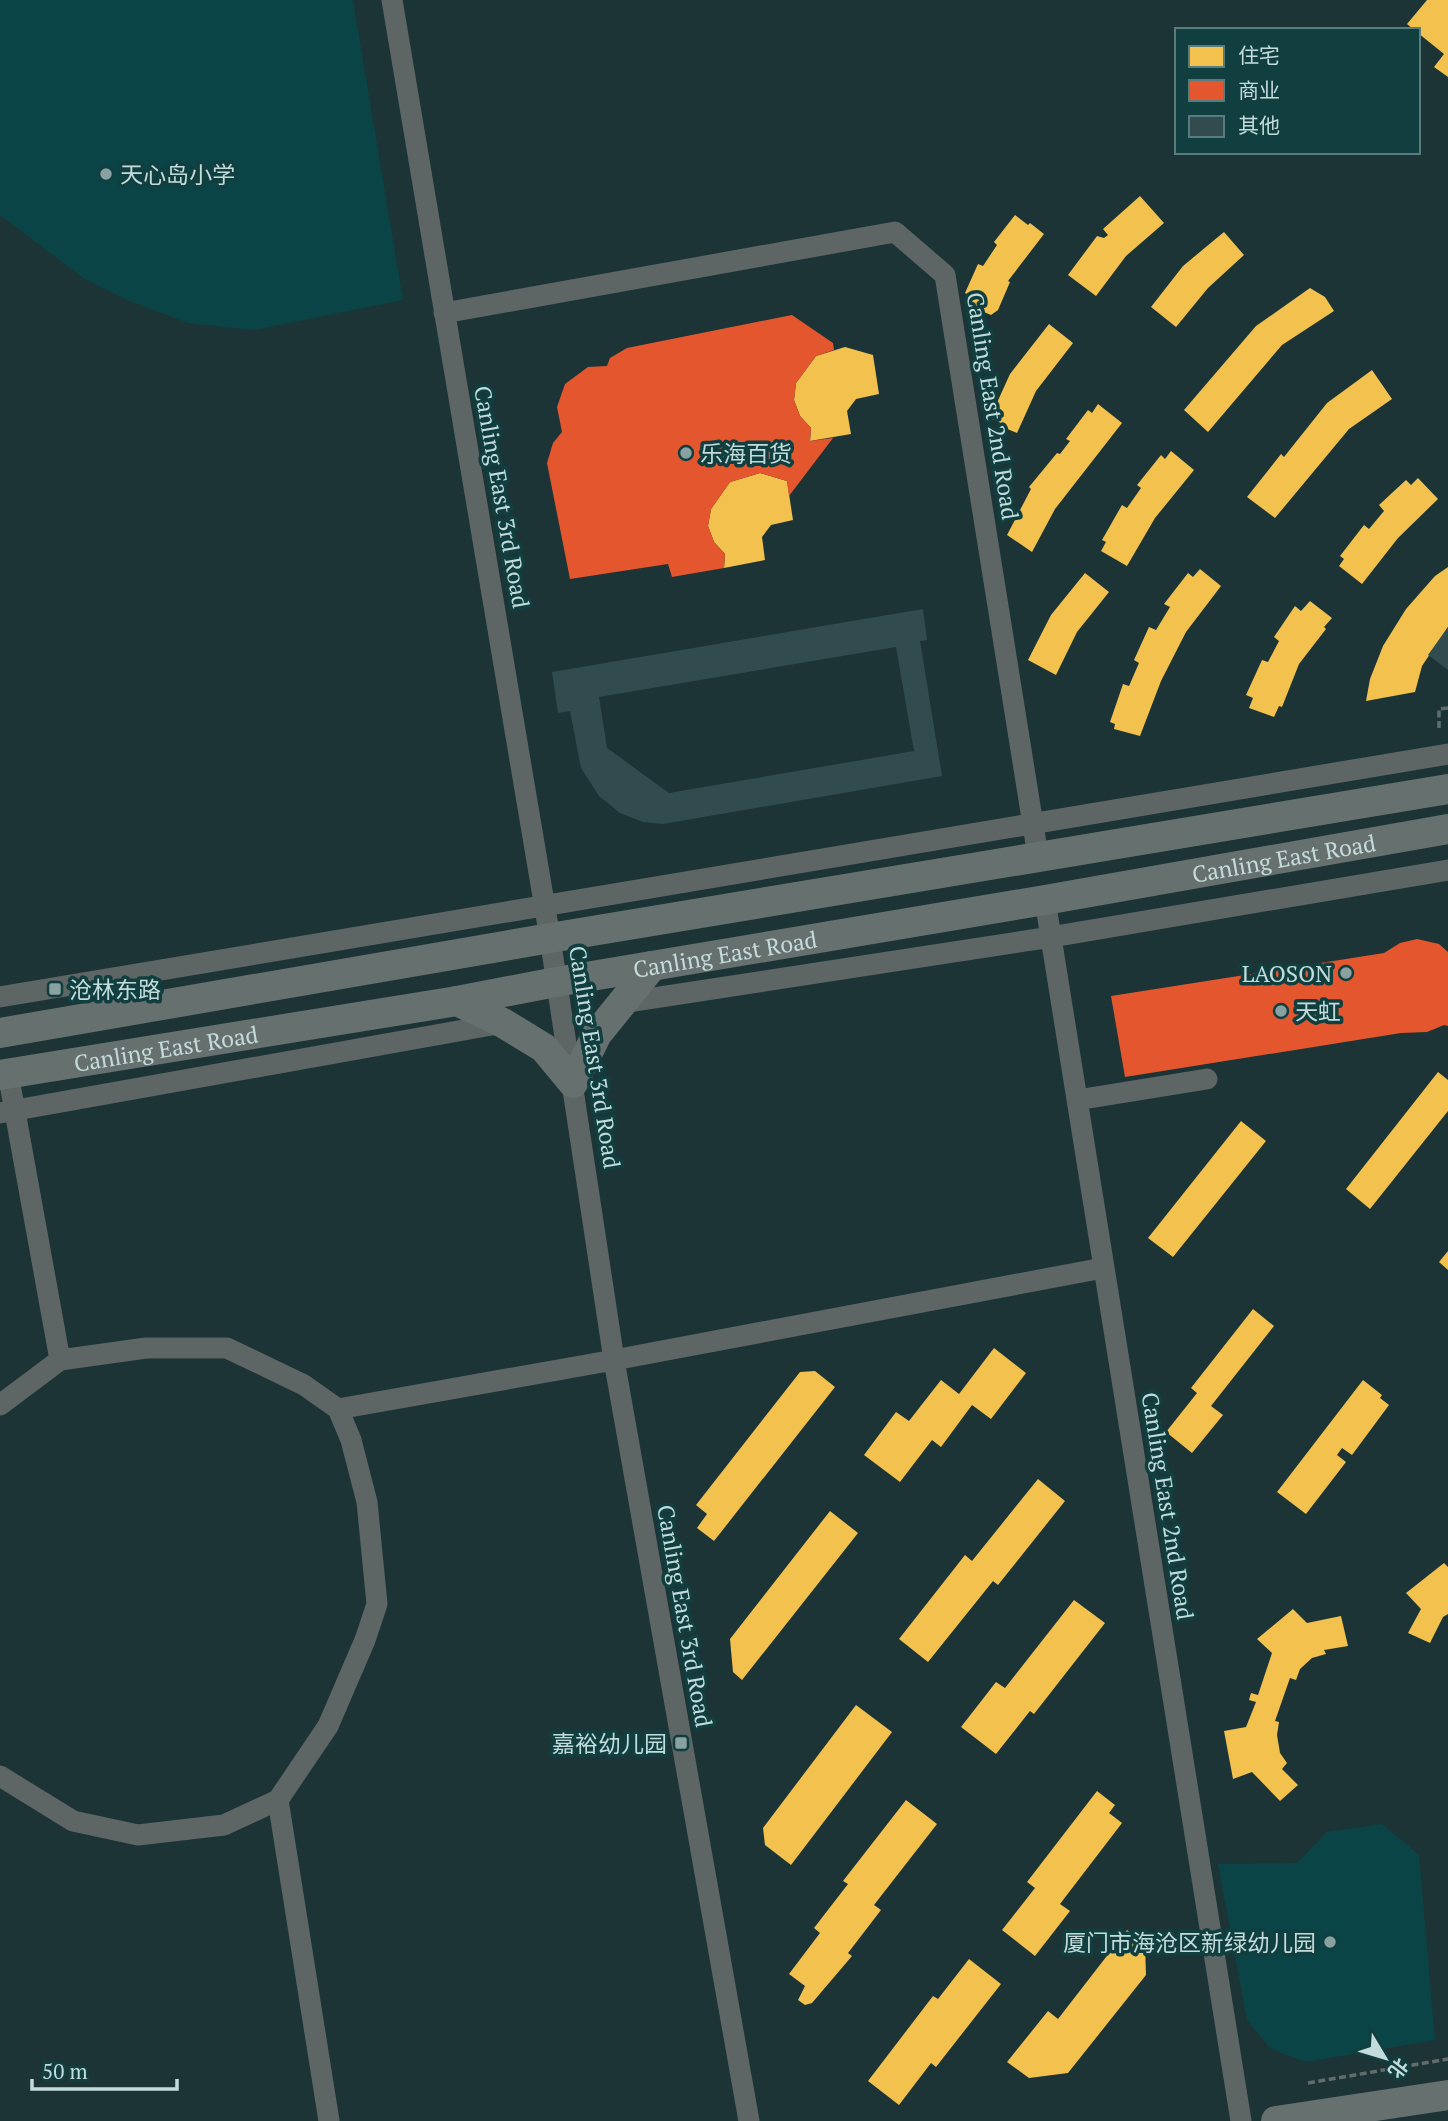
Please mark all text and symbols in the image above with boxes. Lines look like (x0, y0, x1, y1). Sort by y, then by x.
legend (1175, 28, 1420, 154)
text: 住宅 (1238, 41, 1280, 69)
text: 商业 (1238, 76, 1280, 104)
text: 其他 (1238, 111, 1280, 139)
place label: 天心岛小学 (120, 159, 235, 190)
marker: 天心岛小学 (98, 166, 114, 182)
street label: Canling East 2nd Road (960, 290, 1026, 522)
street label: Canling East 3rd Road (467, 383, 537, 611)
place label: 乐海百货 (700, 438, 792, 469)
marker: 乐海百货 (678, 445, 694, 461)
street label: Canling East Road (1190, 827, 1378, 889)
street label: Canling East Road (631, 923, 819, 984)
street label: Canling East 3rd Road (562, 943, 628, 1171)
place label: LAOSON (1242, 958, 1332, 989)
marker: LAOSON (1338, 965, 1354, 981)
place label: 沧林东路 (69, 974, 161, 1005)
marker: 沧林东路 (47, 981, 63, 997)
place label: 天虹 (1295, 996, 1341, 1027)
marker: 天虹 (1273, 1003, 1289, 1019)
street label: Canling East Road (72, 1018, 260, 1078)
street label: Canling East 2nd Road (1135, 1390, 1201, 1622)
street label: Canling East 3rd Road (650, 1502, 720, 1730)
place label: 嘉裕幼儿园 (552, 1728, 667, 1759)
marker: 嘉裕幼儿园 (673, 1735, 689, 1751)
place label: 厦门市海沧区新绿幼儿园 (1063, 1927, 1316, 1958)
marker: 厦门市海沧区新绿幼儿园 (1322, 1934, 1338, 1950)
north arrow (1350, 2023, 1420, 2093)
scale bar (32, 2048, 177, 2092)
text: 北 (1383, 2054, 1414, 2084)
text: 50 m (42, 2057, 88, 2085)

